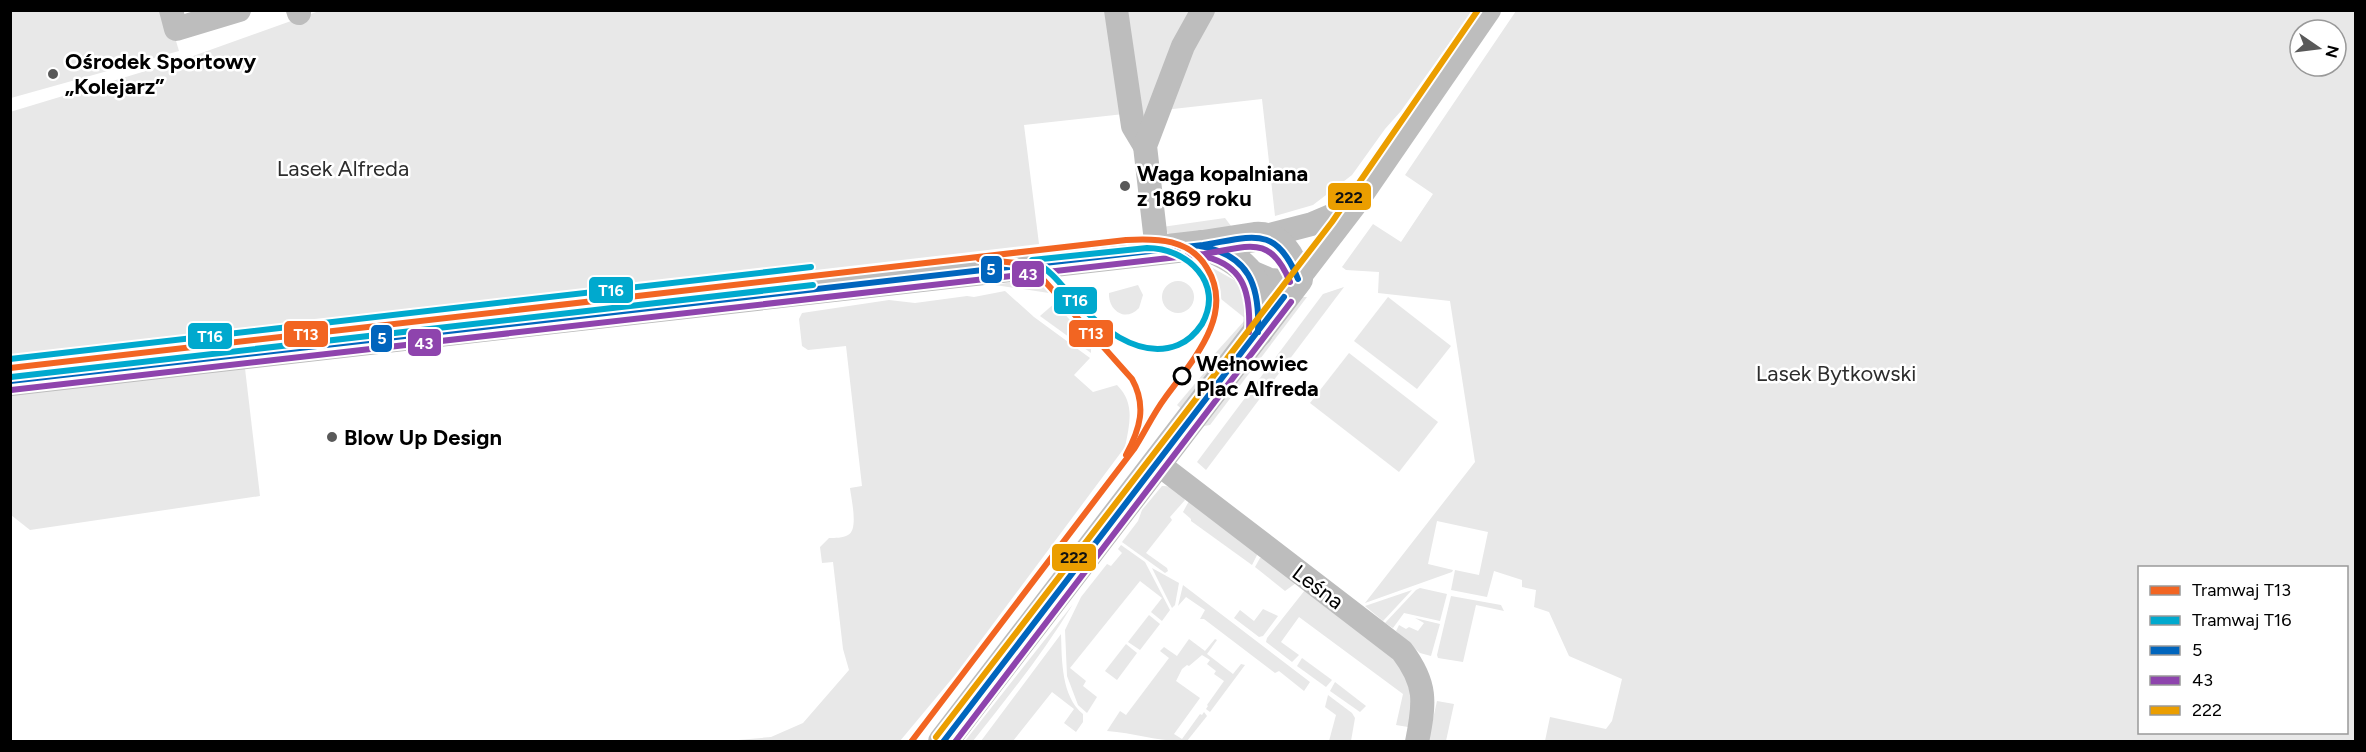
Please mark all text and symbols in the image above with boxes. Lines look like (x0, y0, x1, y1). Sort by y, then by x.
north arrow (2288, 18, 2348, 78)
text: N (2321, 43, 2343, 60)
place label: Ośrodek Sportowy „Kolejarz” (65, 48, 256, 100)
marker: Ośrodek Sportowy „Kolejarz” (46, 67, 60, 81)
park label: Lasek Alfreda (277, 155, 409, 182)
place label: Waga kopalniana z 1869 roku (1137, 160, 1308, 212)
marker: Waga kopalniana z 1869 roku (1118, 179, 1132, 193)
line badge: 222 (1327, 182, 1372, 211)
text: 222 (1335, 188, 1363, 207)
line badge: 5 (980, 255, 1003, 284)
text: 5 (986, 260, 996, 279)
line badge: 43 (1011, 260, 1045, 288)
text: 43 (1018, 265, 1038, 284)
line badge: T16 (588, 276, 634, 304)
text: T16 (598, 281, 624, 300)
line badge: T16 (1053, 286, 1098, 315)
text: T16 (1062, 291, 1088, 310)
line badge: T13 (1068, 319, 1114, 348)
line badge: T13 (283, 320, 329, 348)
line badge: T16 (187, 322, 233, 350)
line badge: 5 (370, 324, 393, 353)
text: T13 (1079, 324, 1104, 343)
text: T13 (294, 325, 319, 344)
text: T16 (197, 327, 223, 346)
line badge: 43 (407, 328, 442, 357)
text: 5 (377, 329, 387, 348)
text: 43 (414, 334, 434, 353)
place label: Wełnowiec Plac Alfreda (1196, 350, 1319, 402)
park label: Lasek Bytkowski (1756, 360, 1916, 387)
marker: Wełnowiec Plac Alfreda (1173, 367, 1191, 385)
place label: Blow Up Design (344, 424, 502, 451)
marker: Blow Up Design (325, 430, 339, 444)
line badge: 222 (1051, 543, 1097, 572)
text: 222 (1060, 548, 1088, 567)
street label: Leśna (1287, 559, 1349, 615)
legend (2138, 566, 2348, 734)
text: Tramwaj T13 (2192, 579, 2291, 601)
text: Tramwaj T16 (2192, 609, 2291, 631)
text: 5 (2192, 639, 2202, 661)
text: 43 (2192, 669, 2213, 691)
text: 222 (2192, 699, 2222, 721)

